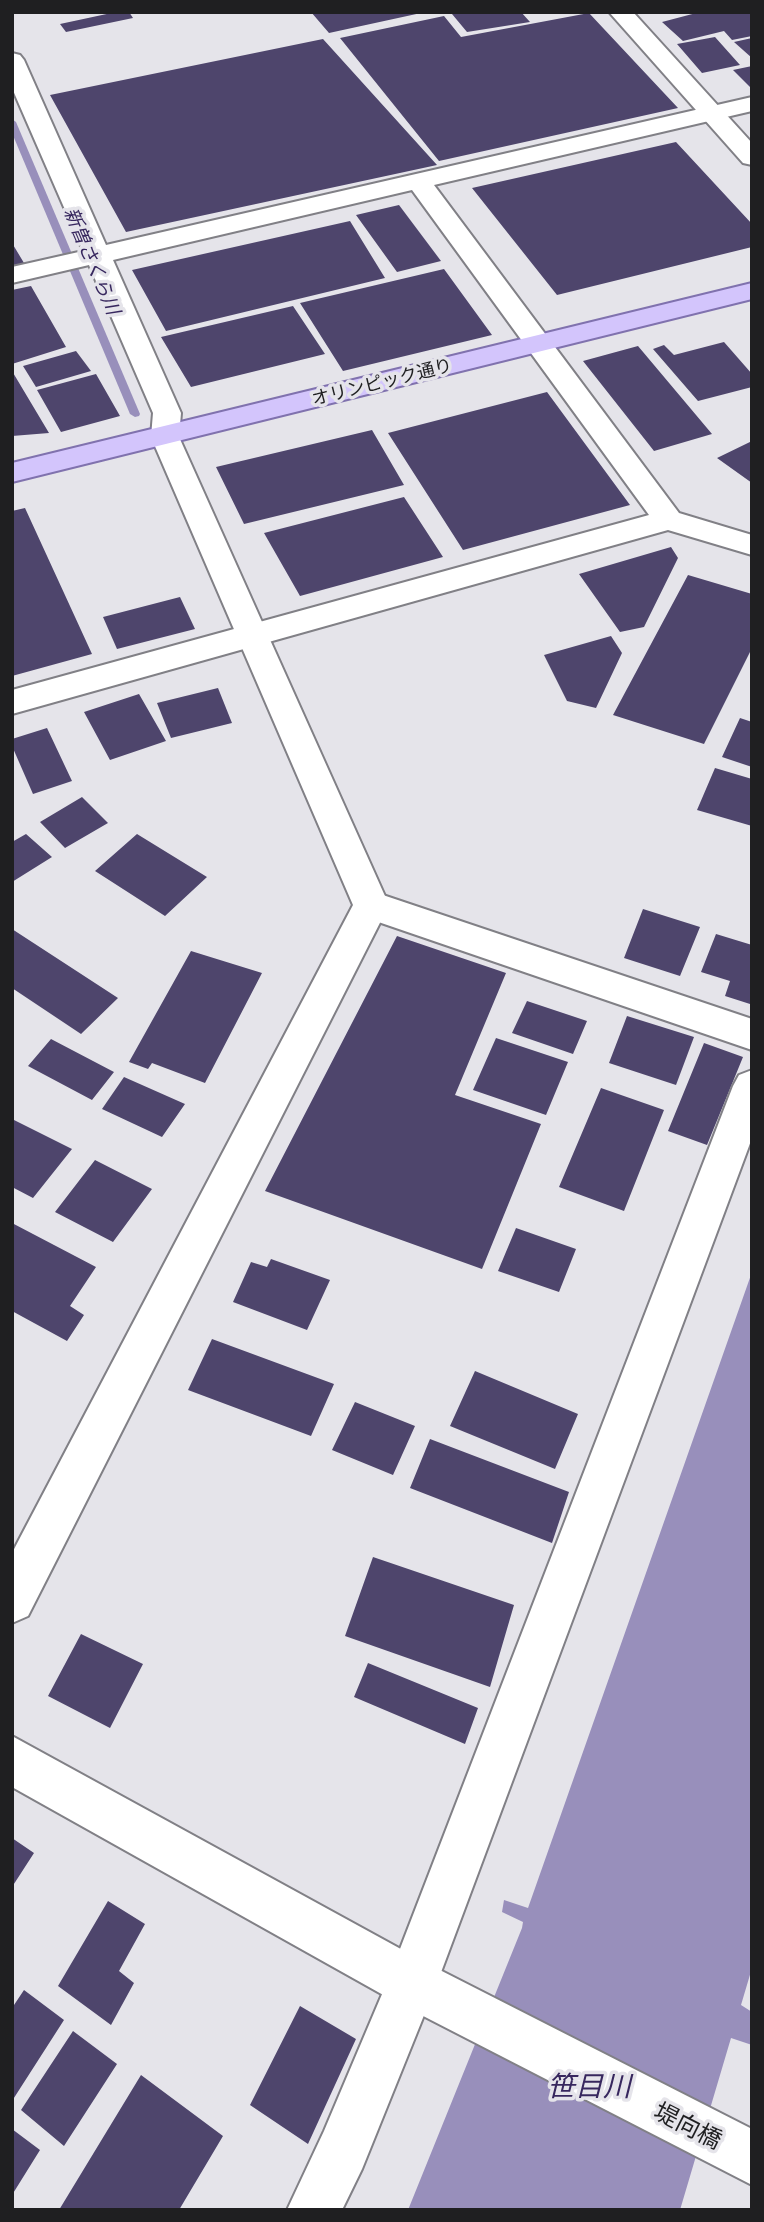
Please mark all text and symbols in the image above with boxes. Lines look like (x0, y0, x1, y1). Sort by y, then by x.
water label: 新曽さくら川 (59, 204, 125, 318)
street label: オリンピック通り (310, 354, 454, 410)
water label: 笹目川 (547, 2070, 631, 2104)
street label: 堤向橋 (649, 2097, 727, 2155)

